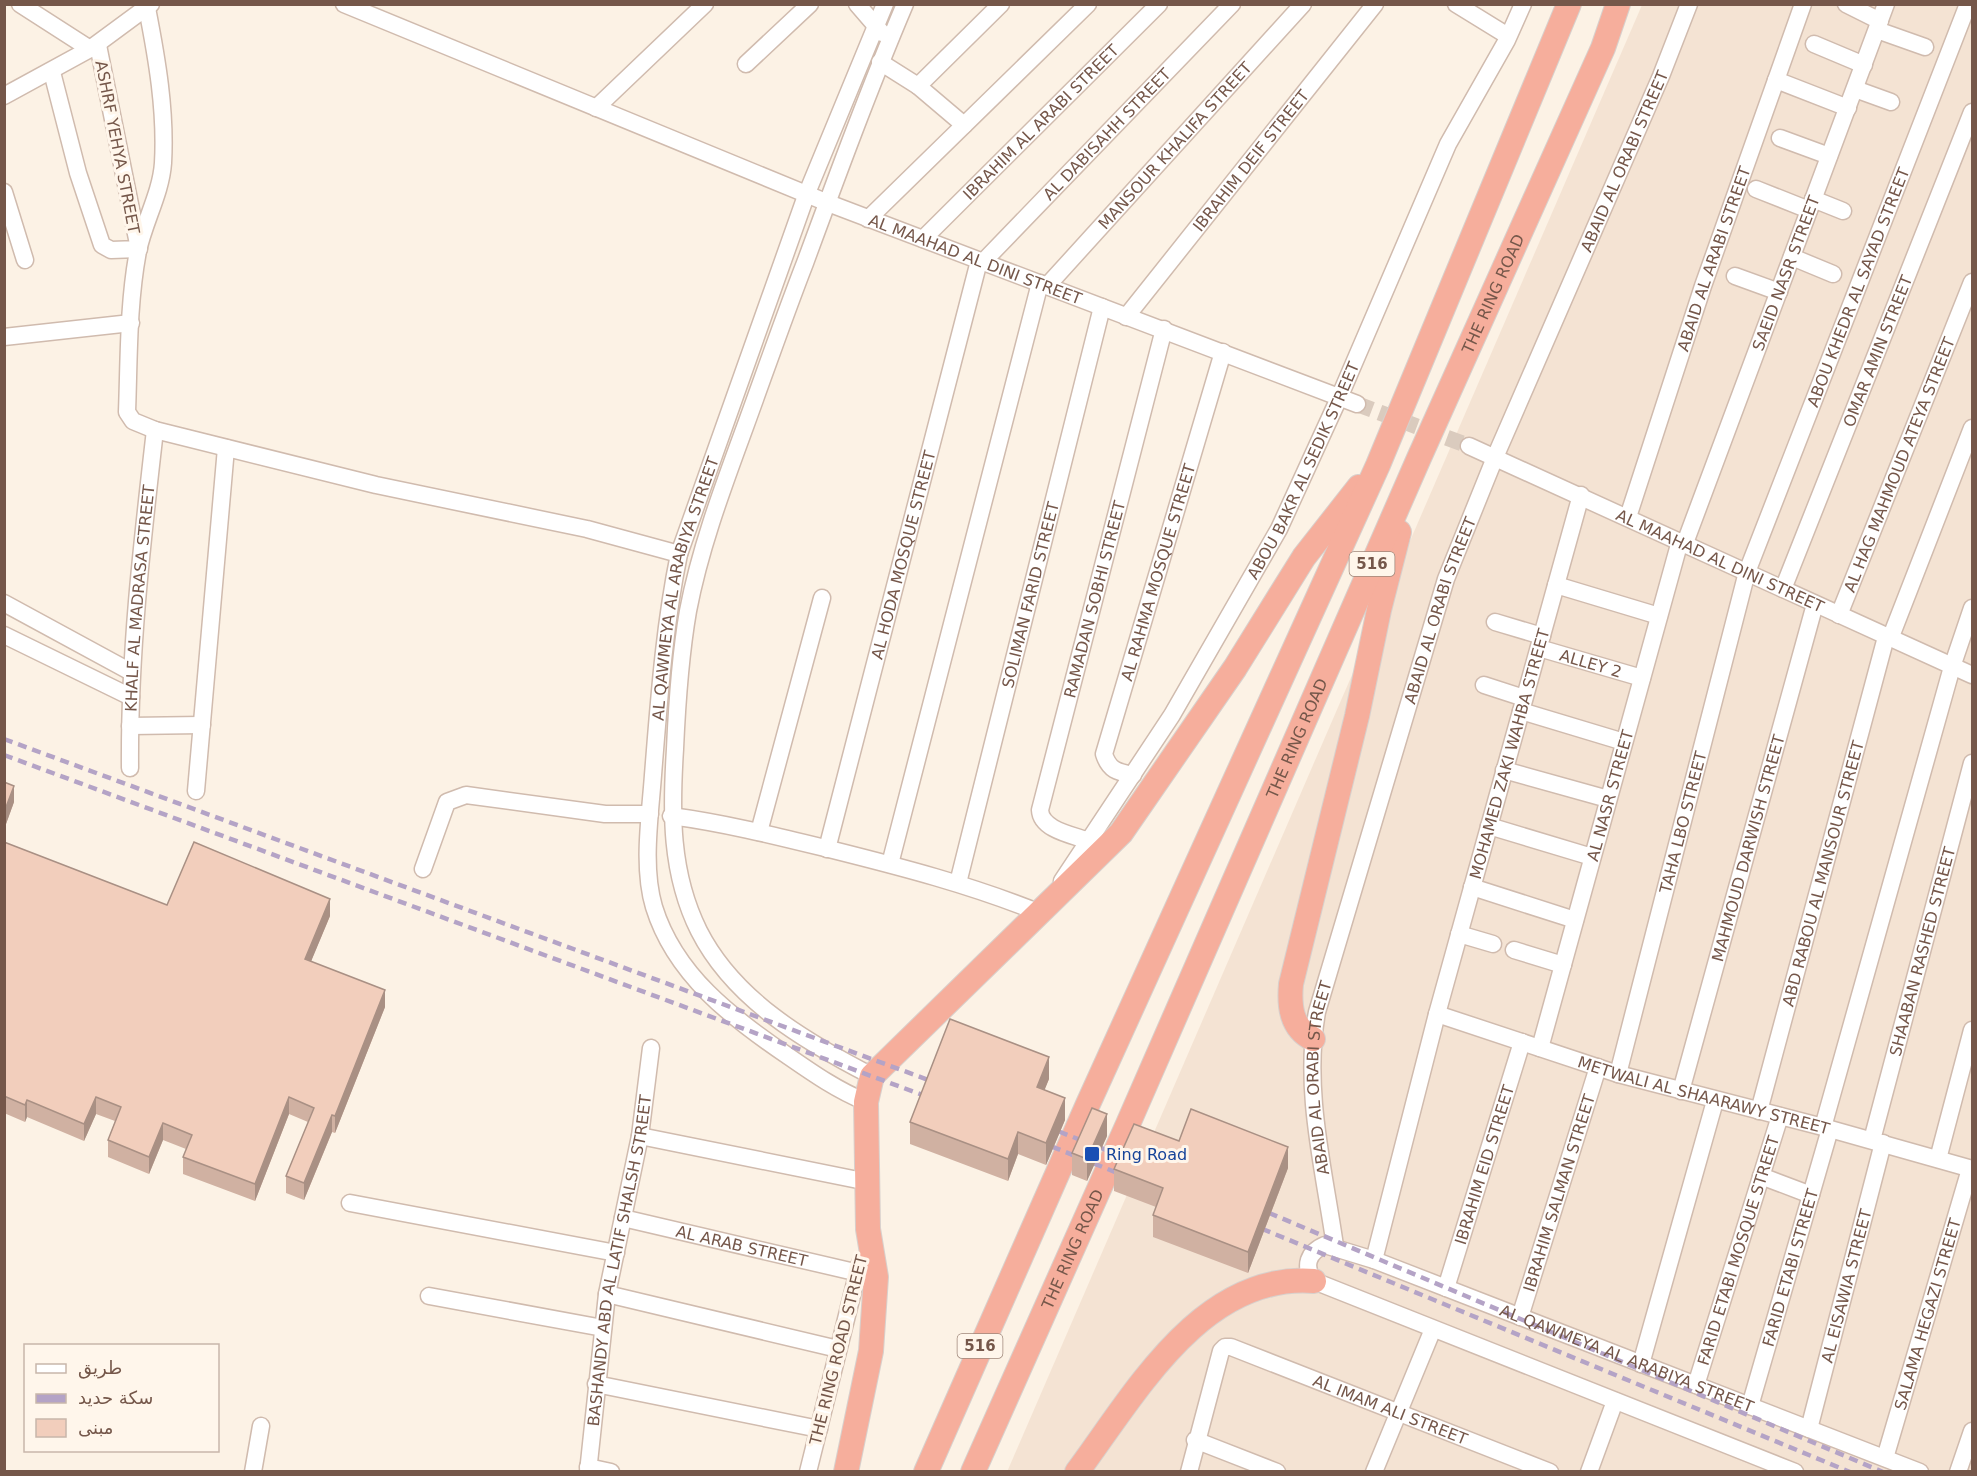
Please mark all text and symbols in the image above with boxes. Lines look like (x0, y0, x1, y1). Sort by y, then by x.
street label: IBRAHIM AL ARABI STREET (959, 41, 1123, 204)
street label: MANSOUR KHALIFA STREET (1094, 58, 1256, 233)
street label: ASHRF YEHYA STREET (91, 59, 144, 236)
street label: AL DABISAHH STREET (1039, 64, 1175, 204)
street label: ABAID AL ORABI STREET (1577, 68, 1672, 255)
street label: IBRAHIM DEIF STREET (1189, 86, 1313, 235)
street label: ABAID AL ARABI STREET (1673, 164, 1755, 354)
street label: ABOU KHEDR AL SAYAD STREET (1803, 165, 1914, 410)
street label: SAEID NASR STREET (1749, 193, 1824, 353)
street label: AL MAAHAD AL DINI STREET (866, 210, 1085, 309)
street label: THE RING ROAD (1458, 231, 1528, 357)
street label: OMAR AMIN STREET (1839, 273, 1916, 430)
street label: AL HAG MAHMOUD ATEYA STREET (1840, 334, 1959, 595)
street label: ABOU BAKR AL SEDIK STREET (1243, 359, 1363, 583)
street label: AL HODA MOSQUE STREET (867, 448, 940, 661)
street label: AL QAWMEYA AL ARABIYA STREET (648, 454, 723, 721)
street label: AL RAHMA MOSQUE STREET (1117, 461, 1199, 683)
street label: KHALF AL MADRASA STREET (122, 484, 159, 712)
street label: RAMADAN SOBHI STREET (1060, 499, 1129, 700)
street label: SOLIMAN FARID STREET (998, 500, 1063, 690)
street label: AL MAAHAD AL DINI STREET (1613, 505, 1827, 616)
street label: ABAID AL ORABI STREET (1400, 514, 1480, 706)
road number: 516 (1350, 552, 1394, 576)
street label: MOHAMED ZAKI WAHBA STREET (1466, 626, 1554, 881)
street label: ALLEY 2 (1557, 646, 1624, 682)
street label: THE RING ROAD (1262, 675, 1332, 802)
street label: AL NASR STREET (1583, 728, 1637, 863)
street label: MAHMOUD DARWISH STREET (1708, 732, 1789, 964)
street label: ABD RABOU AL MANSOUR STREET (1778, 738, 1868, 1008)
street label: TAHA LBO STREET (1656, 749, 1711, 896)
street label: SHAABAN RASHED STREET (1886, 845, 1959, 1058)
street label: ABAID AL ORABI STREET (1303, 978, 1336, 1176)
street label: METWALI AL SHAARAWY STREET (1575, 1052, 1832, 1138)
street label: IBRAHIM EID STREET (1451, 1083, 1518, 1247)
street label: IBRAHIM SALMAN STREET (1519, 1092, 1599, 1294)
street label: BASHANDY ABD AL LATIF SHALSH STREET (584, 1093, 655, 1427)
street label: FARID ETABI MOSQUE STREET (1694, 1133, 1783, 1368)
marker: Ring Road (1083, 1145, 1101, 1163)
place label: Ring Road (1106, 1145, 1187, 1164)
street label: FARID ETABI STREET (1759, 1186, 1822, 1349)
street label: THE RING ROAD (1037, 1187, 1108, 1313)
street label: AL EISAWIA STREET (1818, 1207, 1876, 1365)
street label: SALAMA HEGAZI STREET (1891, 1216, 1965, 1412)
street label: AL ARAB STREET (674, 1222, 810, 1271)
street label: THE RING ROAD STREET (805, 1253, 871, 1448)
street label: AL QAWMEYA AL ARABIYA STREET (1497, 1301, 1756, 1417)
road number: 516 (958, 1334, 1002, 1358)
legend (24, 1344, 219, 1452)
text: طريق (78, 1357, 122, 1379)
street label: AL IMAM ALI STREET (1310, 1371, 1470, 1449)
text: سكة حديد (78, 1387, 153, 1408)
text: مبنى (78, 1417, 114, 1438)

